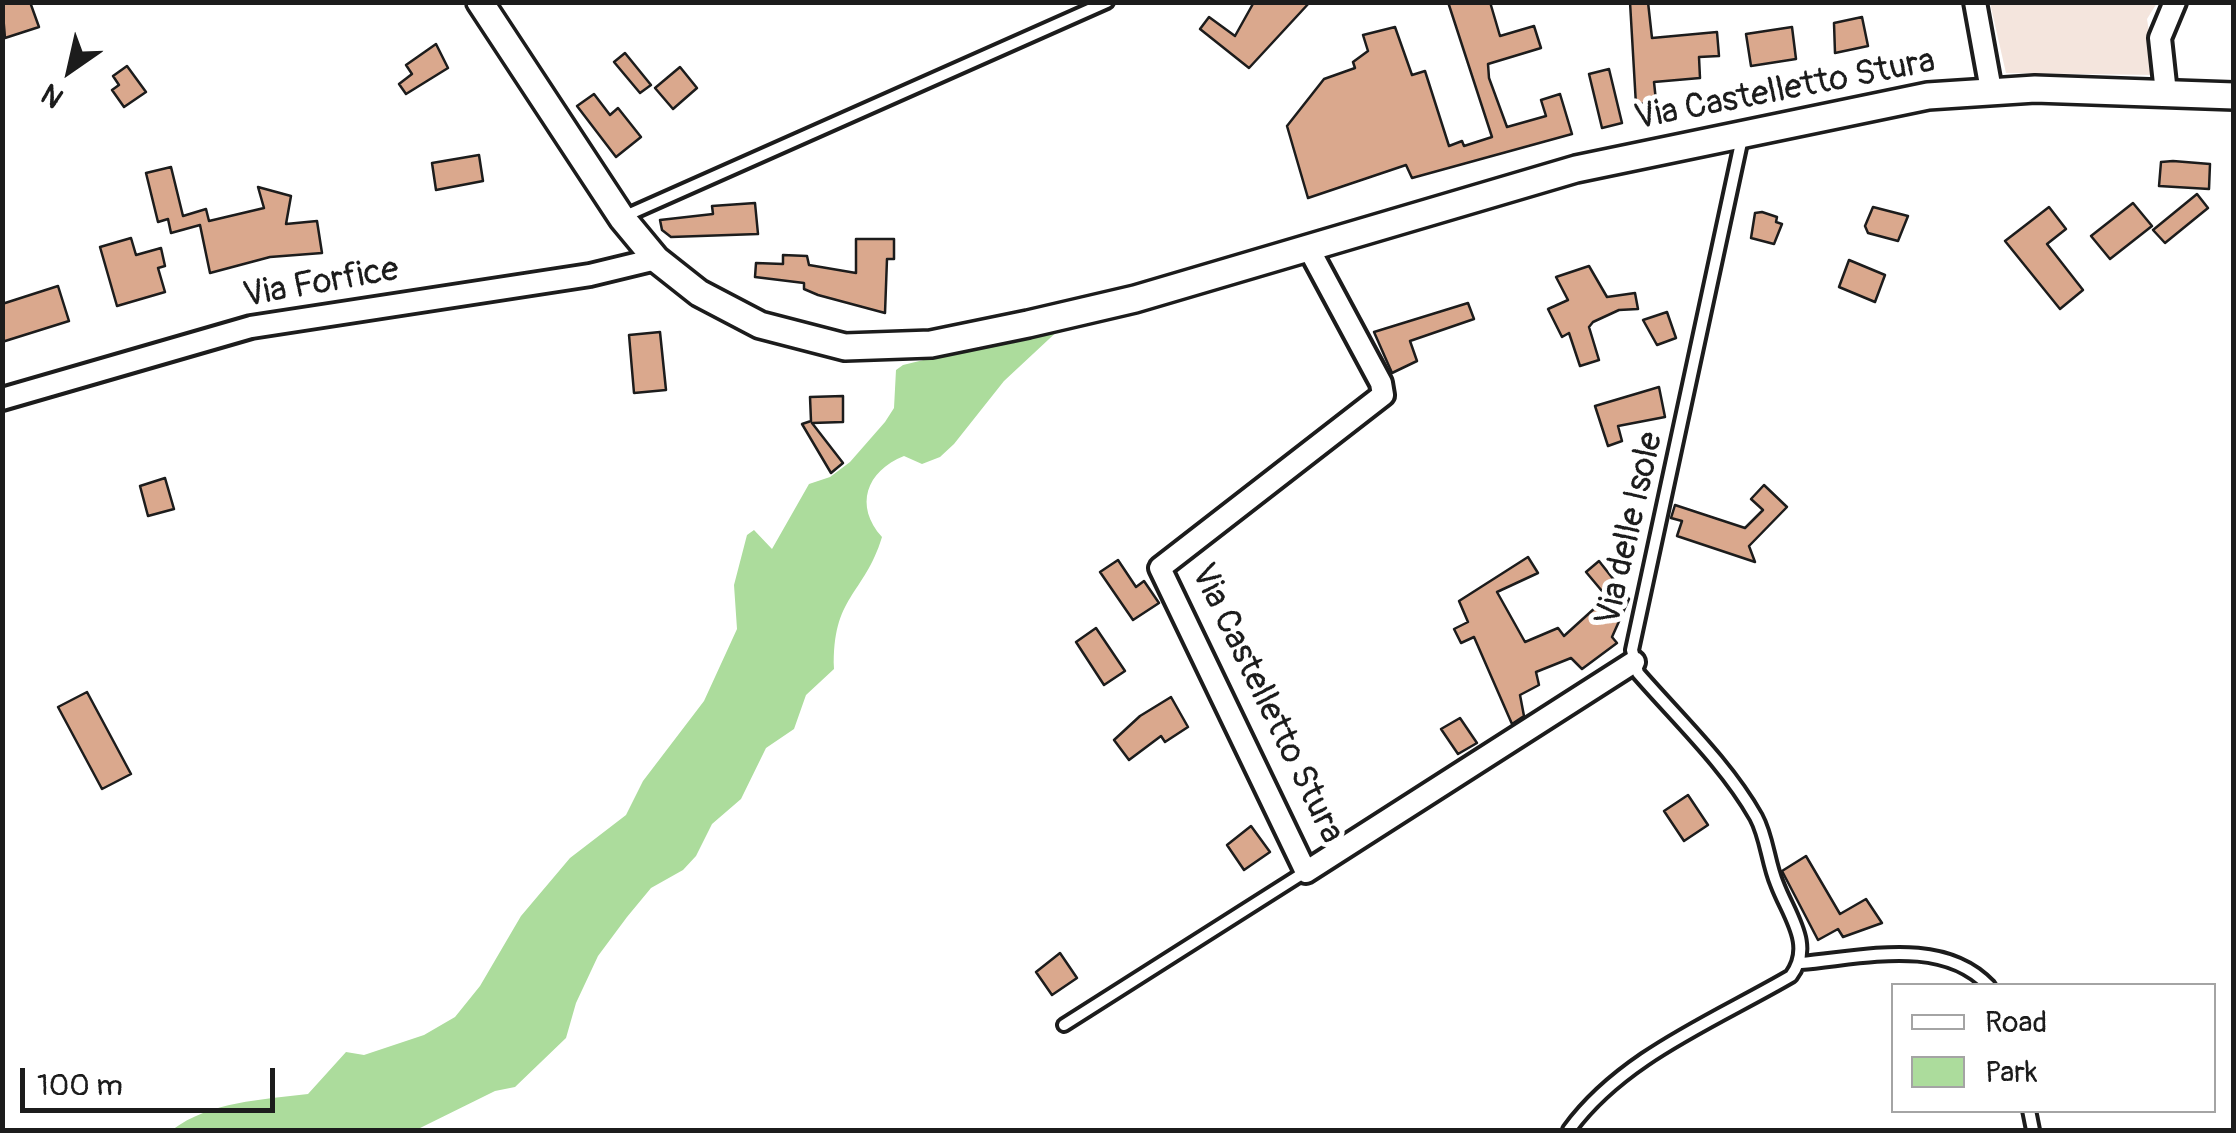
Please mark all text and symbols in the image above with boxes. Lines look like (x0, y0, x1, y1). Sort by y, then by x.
north arrow (20, 20, 120, 120)
street label: Via Castelletto Stura (1631, 41, 1939, 141)
text: N (35, 75, 71, 115)
street label: Via Forfice (240, 250, 402, 318)
street label: Via delle Isole (1588, 428, 1674, 630)
street label: Via Castelletto Stura (1180, 558, 1352, 850)
legend (1891, 983, 2216, 1113)
text: Road (1985, 1004, 2047, 1041)
scale bar (25, 1048, 280, 1110)
text: Park (1985, 1054, 2038, 1091)
text: 100 m (37, 1067, 123, 1104)

